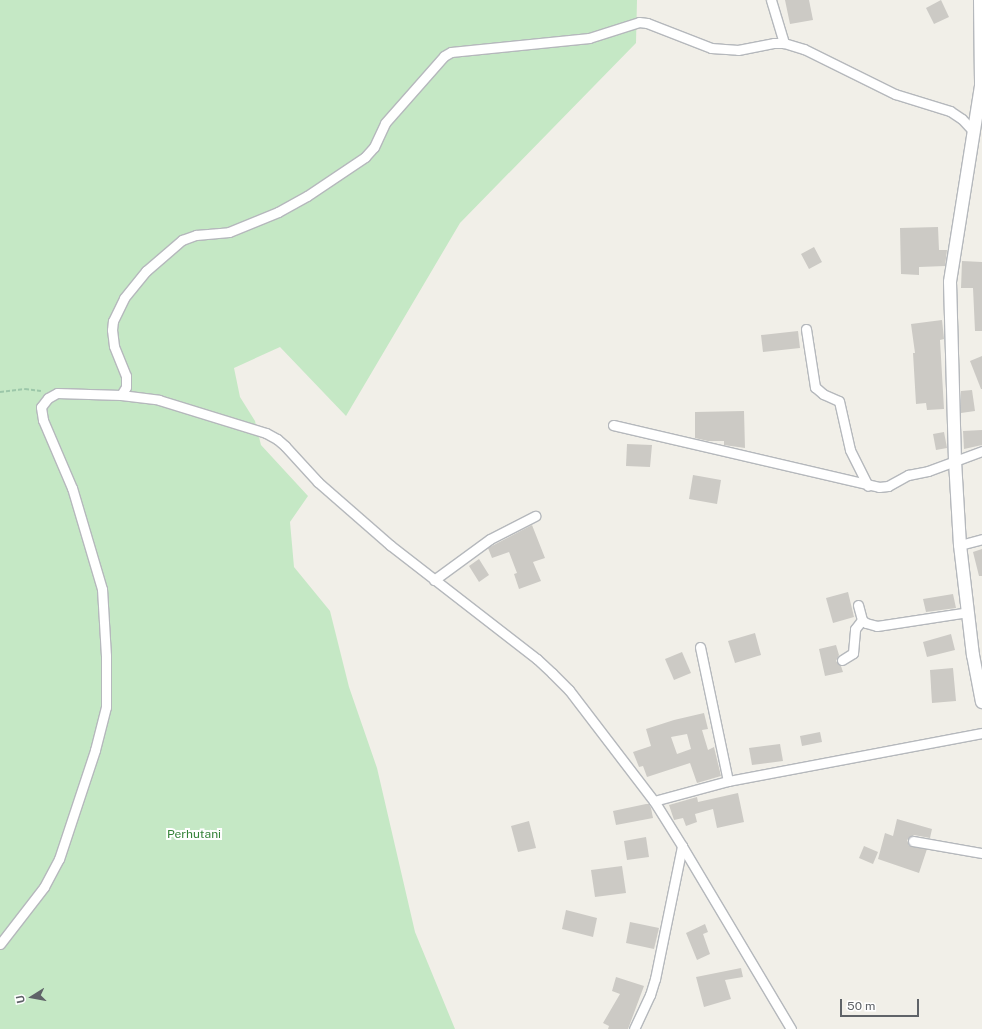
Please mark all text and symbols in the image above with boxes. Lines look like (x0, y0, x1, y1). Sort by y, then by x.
park label: Perhutani (167, 828, 221, 842)
north arrow (12, 977, 52, 1017)
scale bar (842, 991, 921, 1017)
text: U (14, 994, 27, 1004)
text: 50 m (847, 999, 875, 1013)

